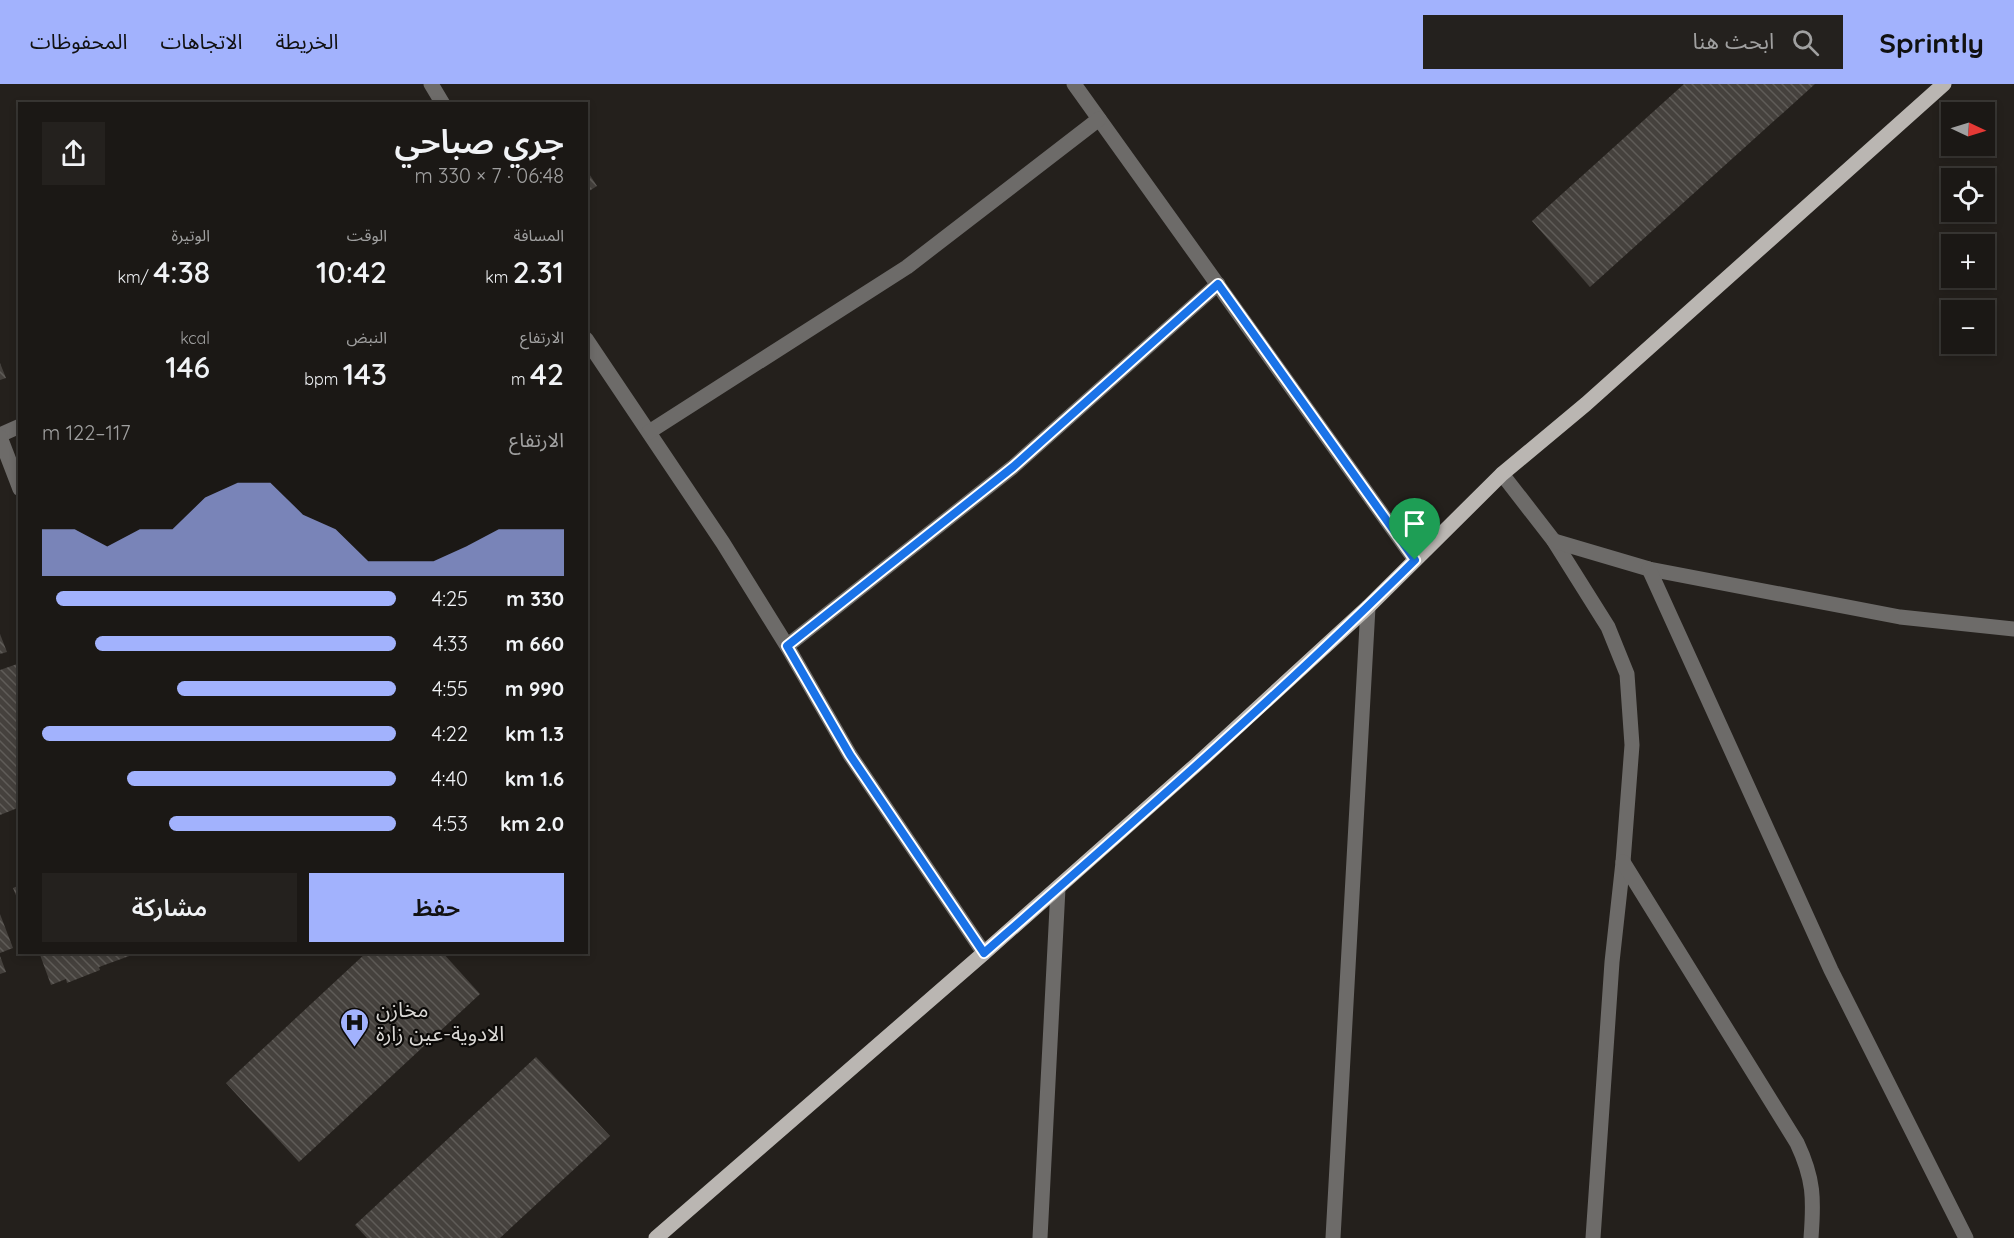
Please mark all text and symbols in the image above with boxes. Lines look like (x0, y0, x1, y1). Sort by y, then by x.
search box (1423, 15, 1843, 69)
text: Sprintly (1879, 25, 1984, 60)
icon: search (1789, 26, 1822, 59)
text: ابحث هنا (1692, 27, 1774, 55)
text: المحفوظات (30, 28, 127, 54)
text: الاتجاهات (160, 28, 242, 54)
text: الخريطة (275, 28, 338, 54)
north arrow (1941, 102, 1995, 156)
map controls (1941, 102, 1995, 354)
text: جري صباحي (395, 120, 564, 161)
button: share (42, 122, 105, 185)
text: 06:48 · 7 × 330 m (414, 163, 564, 188)
button: locate (1941, 168, 1995, 222)
text: الوتيرة (172, 225, 210, 245)
text: الوقت (347, 225, 387, 245)
text: المسافة (514, 225, 564, 245)
button: + (1941, 234, 1995, 288)
text: 4:38 (153, 253, 210, 291)
text: 10:42 (316, 253, 387, 291)
text: 2.31 (513, 253, 564, 291)
text: /km (117, 267, 153, 287)
text: km (485, 267, 513, 287)
button: − (1941, 300, 1995, 354)
text: النبض (346, 327, 387, 347)
text: الارتفاع (520, 327, 564, 347)
text: kcal (180, 328, 210, 348)
text: 146 (165, 348, 210, 386)
text: 143 (343, 355, 387, 393)
text: 42 (530, 355, 564, 393)
text: bpm (304, 369, 343, 389)
text: m (511, 369, 530, 389)
text: 117–122 m (42, 420, 131, 445)
text: الارتفاع (509, 427, 564, 452)
pin (1389, 498, 1440, 560)
icon: arrive (1398, 507, 1431, 540)
text: 4:25 (432, 586, 468, 611)
text: 330 m (506, 586, 564, 611)
text: 4:33 (433, 631, 468, 656)
text: 660 m (506, 631, 564, 656)
text: 4:55 (432, 676, 468, 701)
text: 990 m (505, 676, 564, 701)
text: 4:22 (432, 721, 468, 746)
text: 1.3 km (505, 721, 564, 746)
text: 4:40 (431, 766, 468, 791)
text: 1.6 km (505, 766, 564, 791)
text: 4:53 (432, 811, 468, 836)
text: 2.0 km (500, 811, 564, 836)
button: مشاركة (42, 873, 297, 942)
button: حفظ (309, 873, 564, 942)
place label: مخازن الادوية-عين زارة (376, 996, 504, 1046)
hospital icon: مخازن الادوية-عين زارة (339, 1006, 371, 1048)

